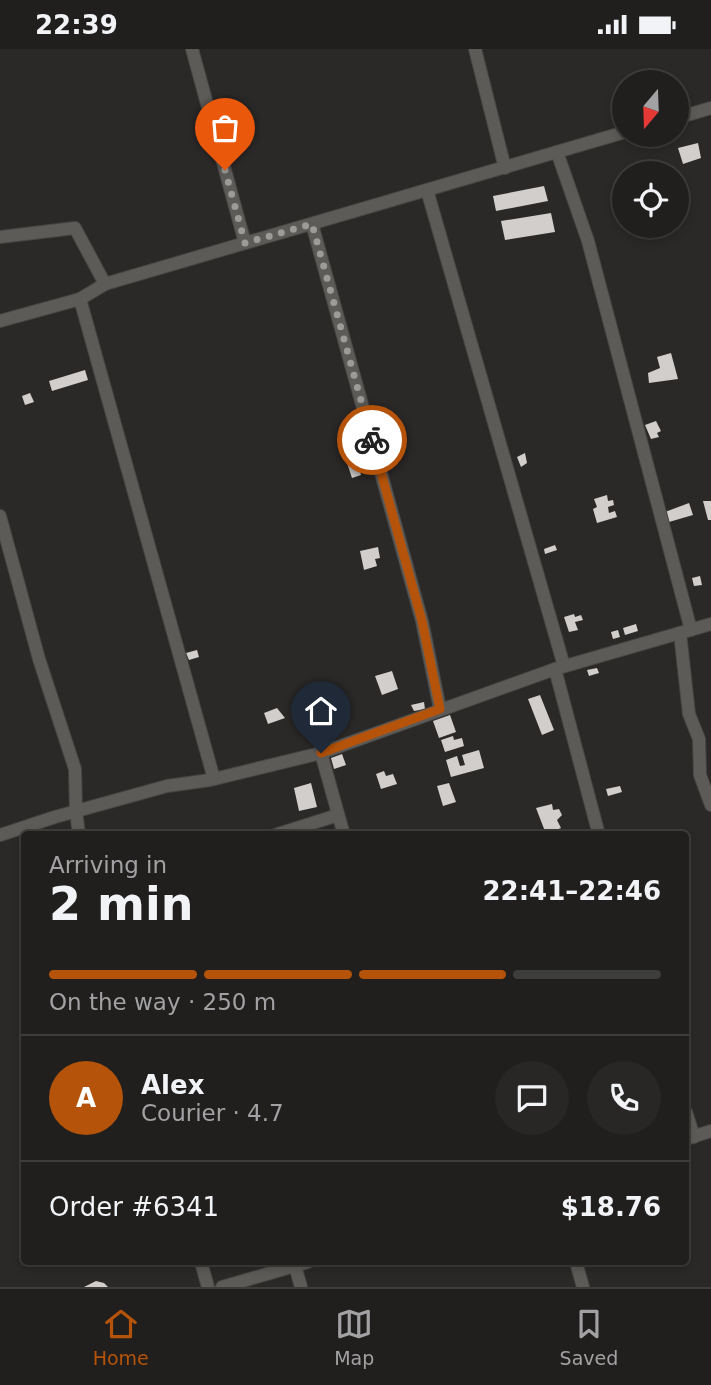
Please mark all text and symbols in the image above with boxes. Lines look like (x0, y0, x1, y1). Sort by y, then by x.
text: 22:39 (35, 10, 118, 40)
north arrow (612, 70, 690, 147)
map controls (612, 70, 689, 238)
pin (195, 98, 255, 170)
icon: bag (206, 109, 244, 147)
button: locate (612, 161, 689, 238)
courier (337, 405, 407, 475)
icon: bike (353, 421, 391, 459)
pin (291, 681, 351, 753)
icon: home (302, 692, 340, 730)
text: Arriving in (49, 852, 167, 878)
text: 22:41–22:46 (482, 876, 661, 906)
text: 2 min (49, 877, 193, 931)
text: On the way · 250 m (49, 989, 276, 1015)
button: chat (495, 1061, 569, 1135)
button: phone (587, 1061, 661, 1135)
text: Alex (141, 1070, 204, 1100)
text: A (76, 1083, 96, 1113)
text: Courier · 4.7 (141, 1100, 284, 1126)
text: Order #6341 (49, 1192, 219, 1222)
text: $18.76 (561, 1192, 661, 1222)
tab: Home (93, 1305, 149, 1369)
tab: Map (334, 1305, 374, 1369)
tab: Saved (560, 1305, 618, 1369)

